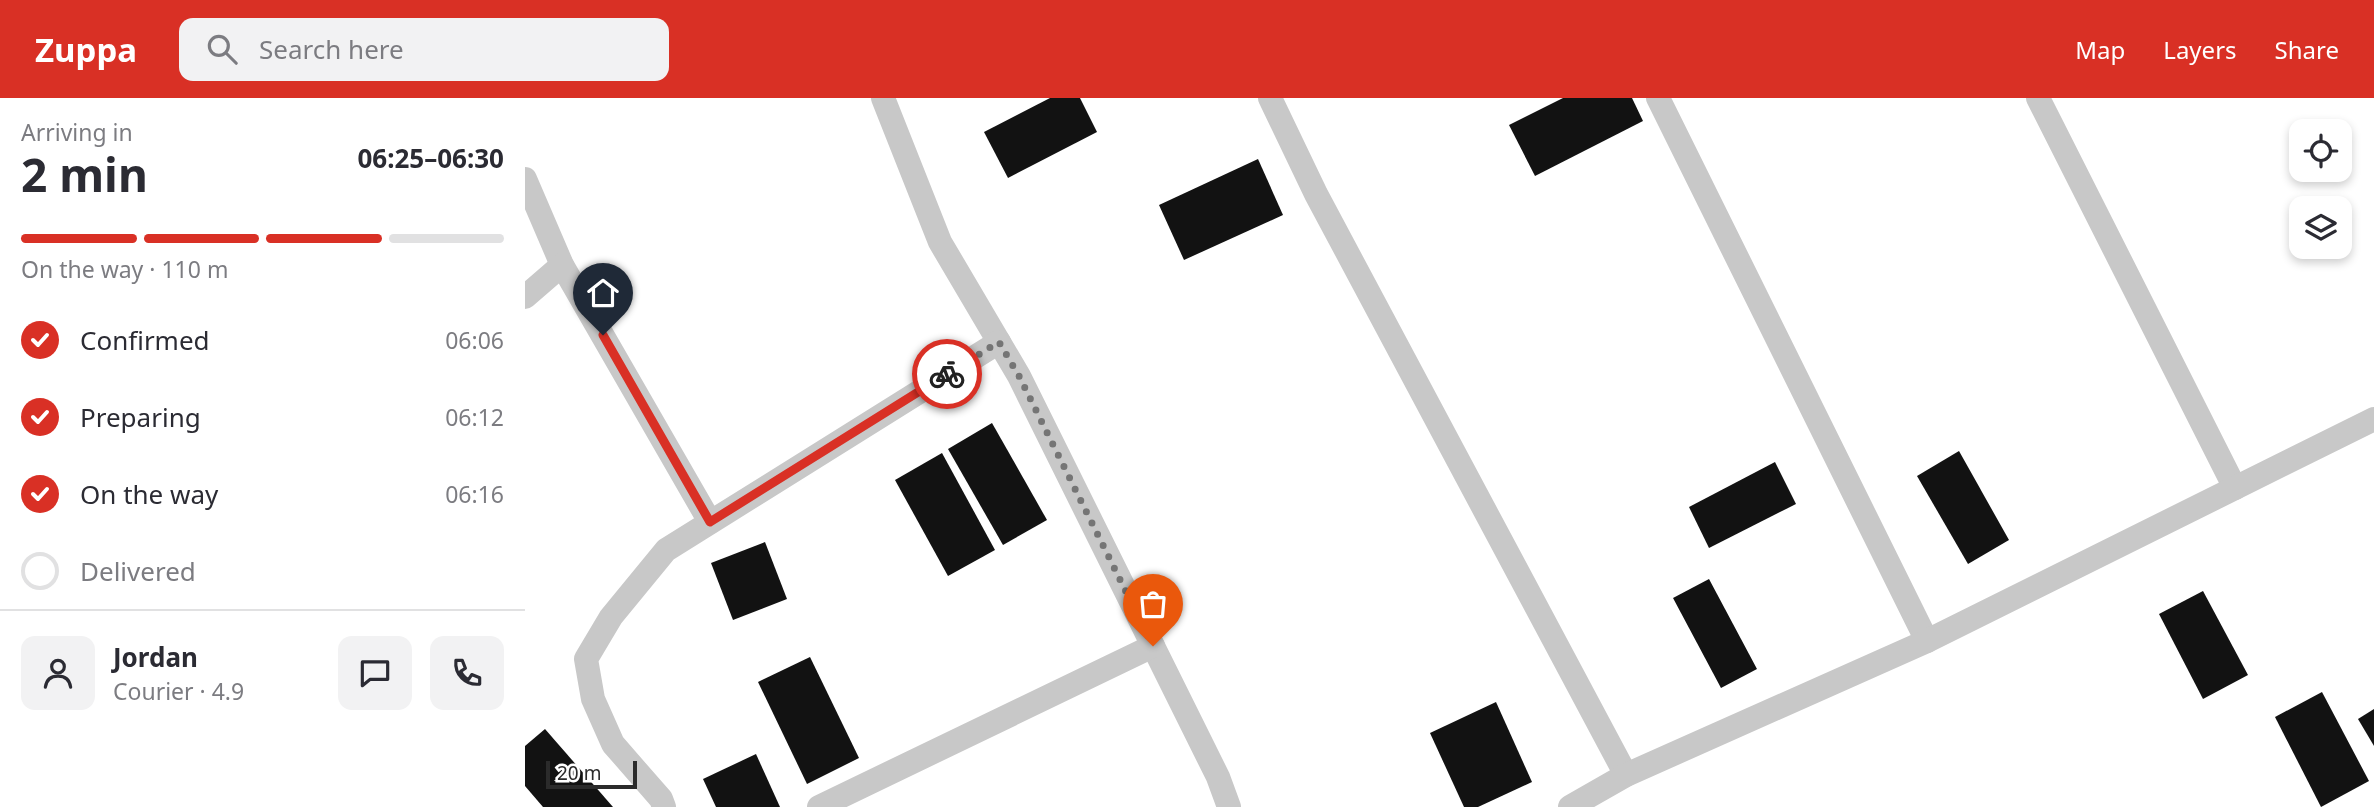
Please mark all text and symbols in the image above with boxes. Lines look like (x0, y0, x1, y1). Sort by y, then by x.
search box (179, 18, 669, 81)
text: Zuppa (35, 27, 137, 72)
icon: search (203, 30, 241, 68)
text: Search here (259, 31, 404, 67)
text: Map (2075, 33, 2125, 66)
text: Layers (2163, 33, 2237, 66)
text: Share (2275, 33, 2339, 66)
text: Arriving in (21, 116, 133, 148)
map controls (2289, 119, 2352, 259)
button: locate (2289, 119, 2352, 182)
text: 06:25–06:30 (357, 140, 504, 176)
text: 2 min (21, 143, 148, 205)
button: layers (2289, 196, 2352, 259)
text: On the way · 110 m (21, 253, 228, 285)
pin (573, 263, 633, 335)
icon: home (584, 274, 622, 312)
icon: check (21, 321, 59, 359)
text: Confirmed (80, 322, 210, 358)
text: 06:06 (445, 324, 504, 356)
courier (912, 339, 982, 409)
icon: bike (928, 355, 966, 393)
icon: check (21, 398, 59, 436)
text: Preparing (80, 399, 201, 435)
text: 06:12 (445, 401, 504, 433)
icon: check (21, 475, 59, 513)
text: On the way (80, 476, 218, 512)
text: 06:16 (445, 478, 504, 510)
text: Delivered (80, 553, 196, 589)
pin (1123, 574, 1183, 646)
icon: bag (1134, 585, 1172, 623)
button: person (21, 636, 95, 710)
button: chat (338, 636, 412, 710)
button: phone (430, 636, 504, 710)
text: Jordan (113, 639, 198, 675)
text: Courier · 4.9 (113, 675, 244, 707)
scale bar (546, 758, 637, 790)
text: 20 m (557, 760, 601, 786)

